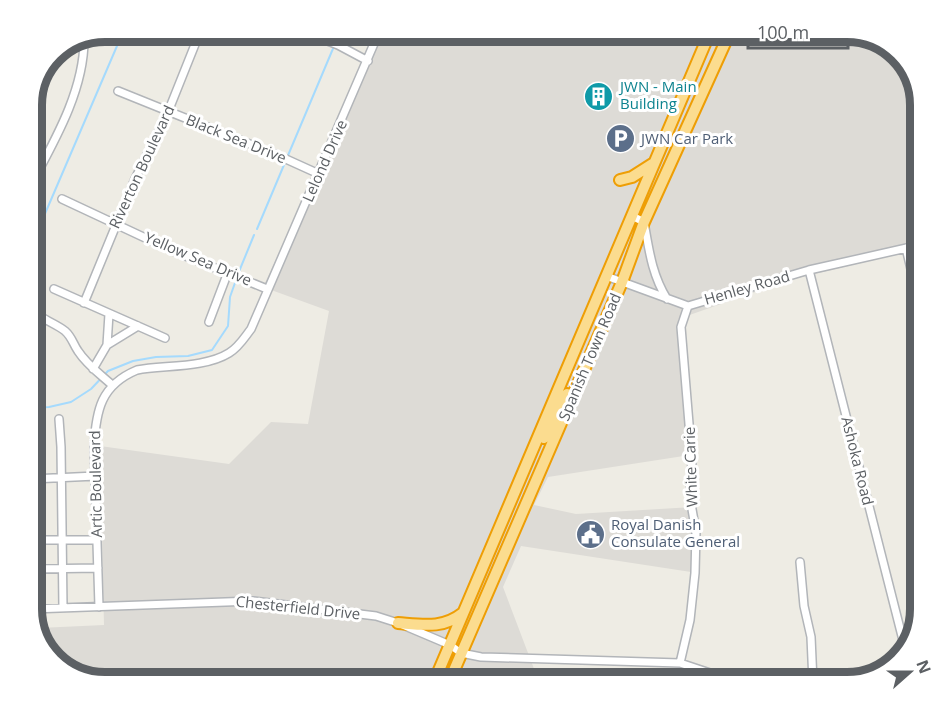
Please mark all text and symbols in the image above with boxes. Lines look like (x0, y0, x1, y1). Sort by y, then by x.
scale bar (748, 12, 848, 50)
text: 100 m (757, 20, 809, 44)
place label: JWN - Main Building (618, 76, 697, 113)
building icon: JWN - Main Building (583, 80, 615, 112)
street label: Riverton Boulevard (104, 102, 178, 231)
street label: Black Sea Drive (183, 109, 289, 167)
street label: Lelond Drive (297, 116, 351, 205)
parking icon: JWN Car Park (604, 123, 636, 155)
place label: JWN Car Park (639, 128, 733, 148)
street label: Yellow Sea Drive (142, 226, 255, 290)
street label: Henley Road (702, 265, 792, 309)
street label: Spanish Town Road (553, 290, 625, 423)
street label: Ashoka Road (837, 414, 879, 507)
street label: White Carie (679, 426, 701, 508)
street label: Artic Boulevard (84, 430, 106, 538)
place label: Royal Danish Consulate General (611, 514, 740, 551)
public building icon: Royal Danish Consulate General (574, 518, 606, 550)
street label: Chesterfield Drive (235, 591, 361, 623)
north arrow (880, 642, 940, 702)
text: N (911, 657, 937, 677)

